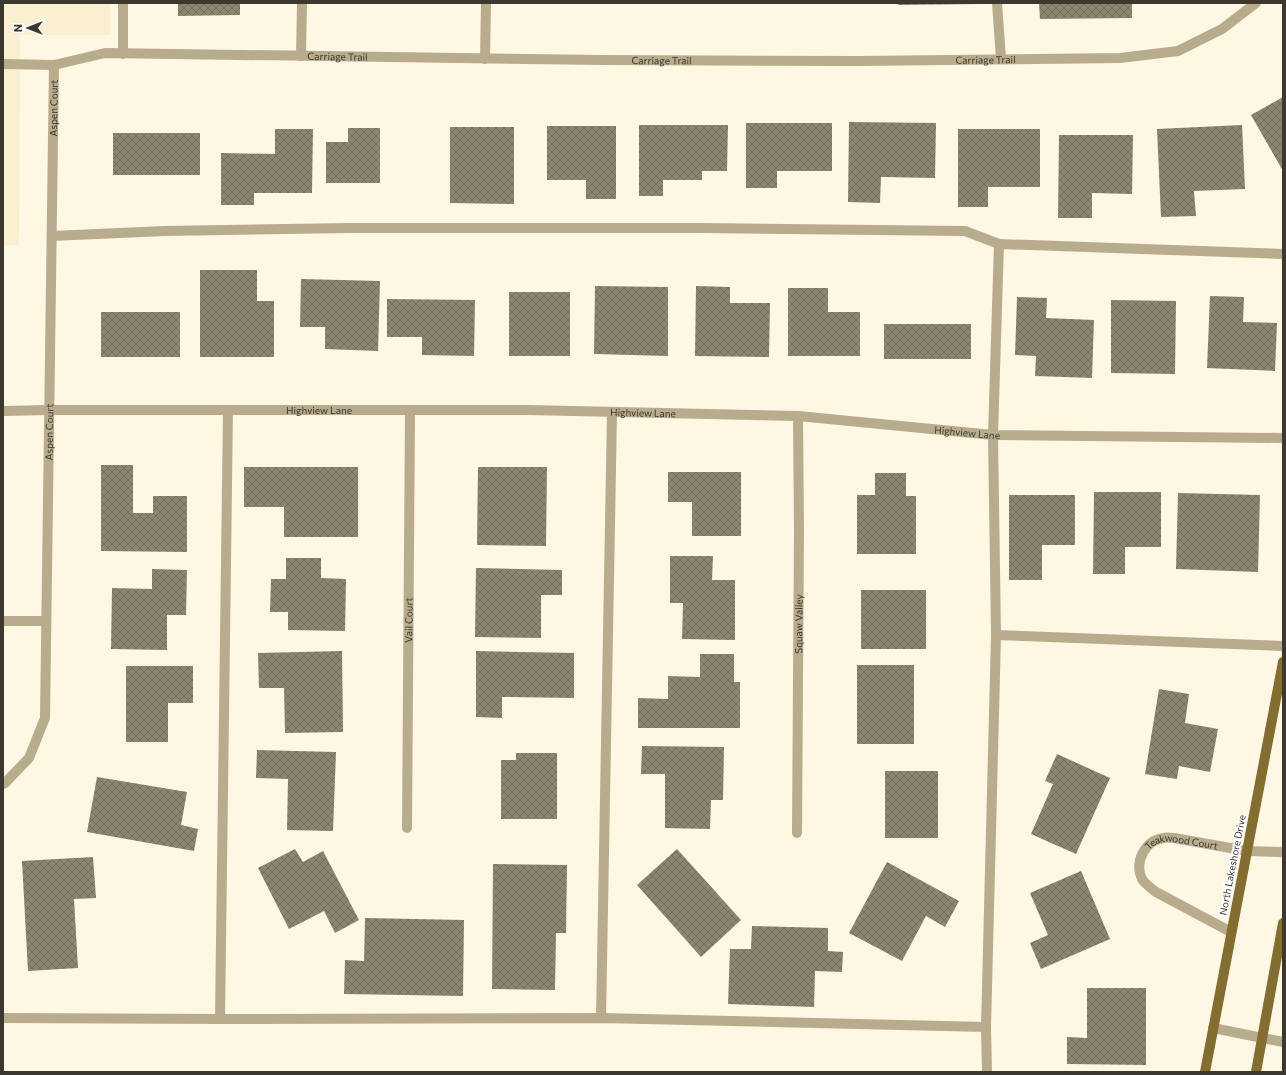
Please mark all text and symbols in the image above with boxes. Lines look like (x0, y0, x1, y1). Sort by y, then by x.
north arrow (8, 8, 48, 48)
text: N (11, 24, 24, 32)
street label: Carriage Trail (307, 50, 368, 63)
street label: Carriage Trail (955, 53, 1016, 66)
street label: Carriage Trail (631, 54, 692, 66)
street label: Aspen Court (47, 80, 60, 137)
street label: Aspen Court (43, 403, 55, 461)
street label: Highview Lane (286, 404, 352, 416)
street label: Highview Lane (610, 406, 676, 419)
street label: Highview Lane (934, 423, 1000, 441)
street label: Squaw Valley (792, 594, 805, 654)
street label: Vail Court (402, 597, 415, 643)
street label: North Lakeshore Drive (1216, 814, 1248, 916)
street label: Teakwood Court (1142, 831, 1219, 852)

